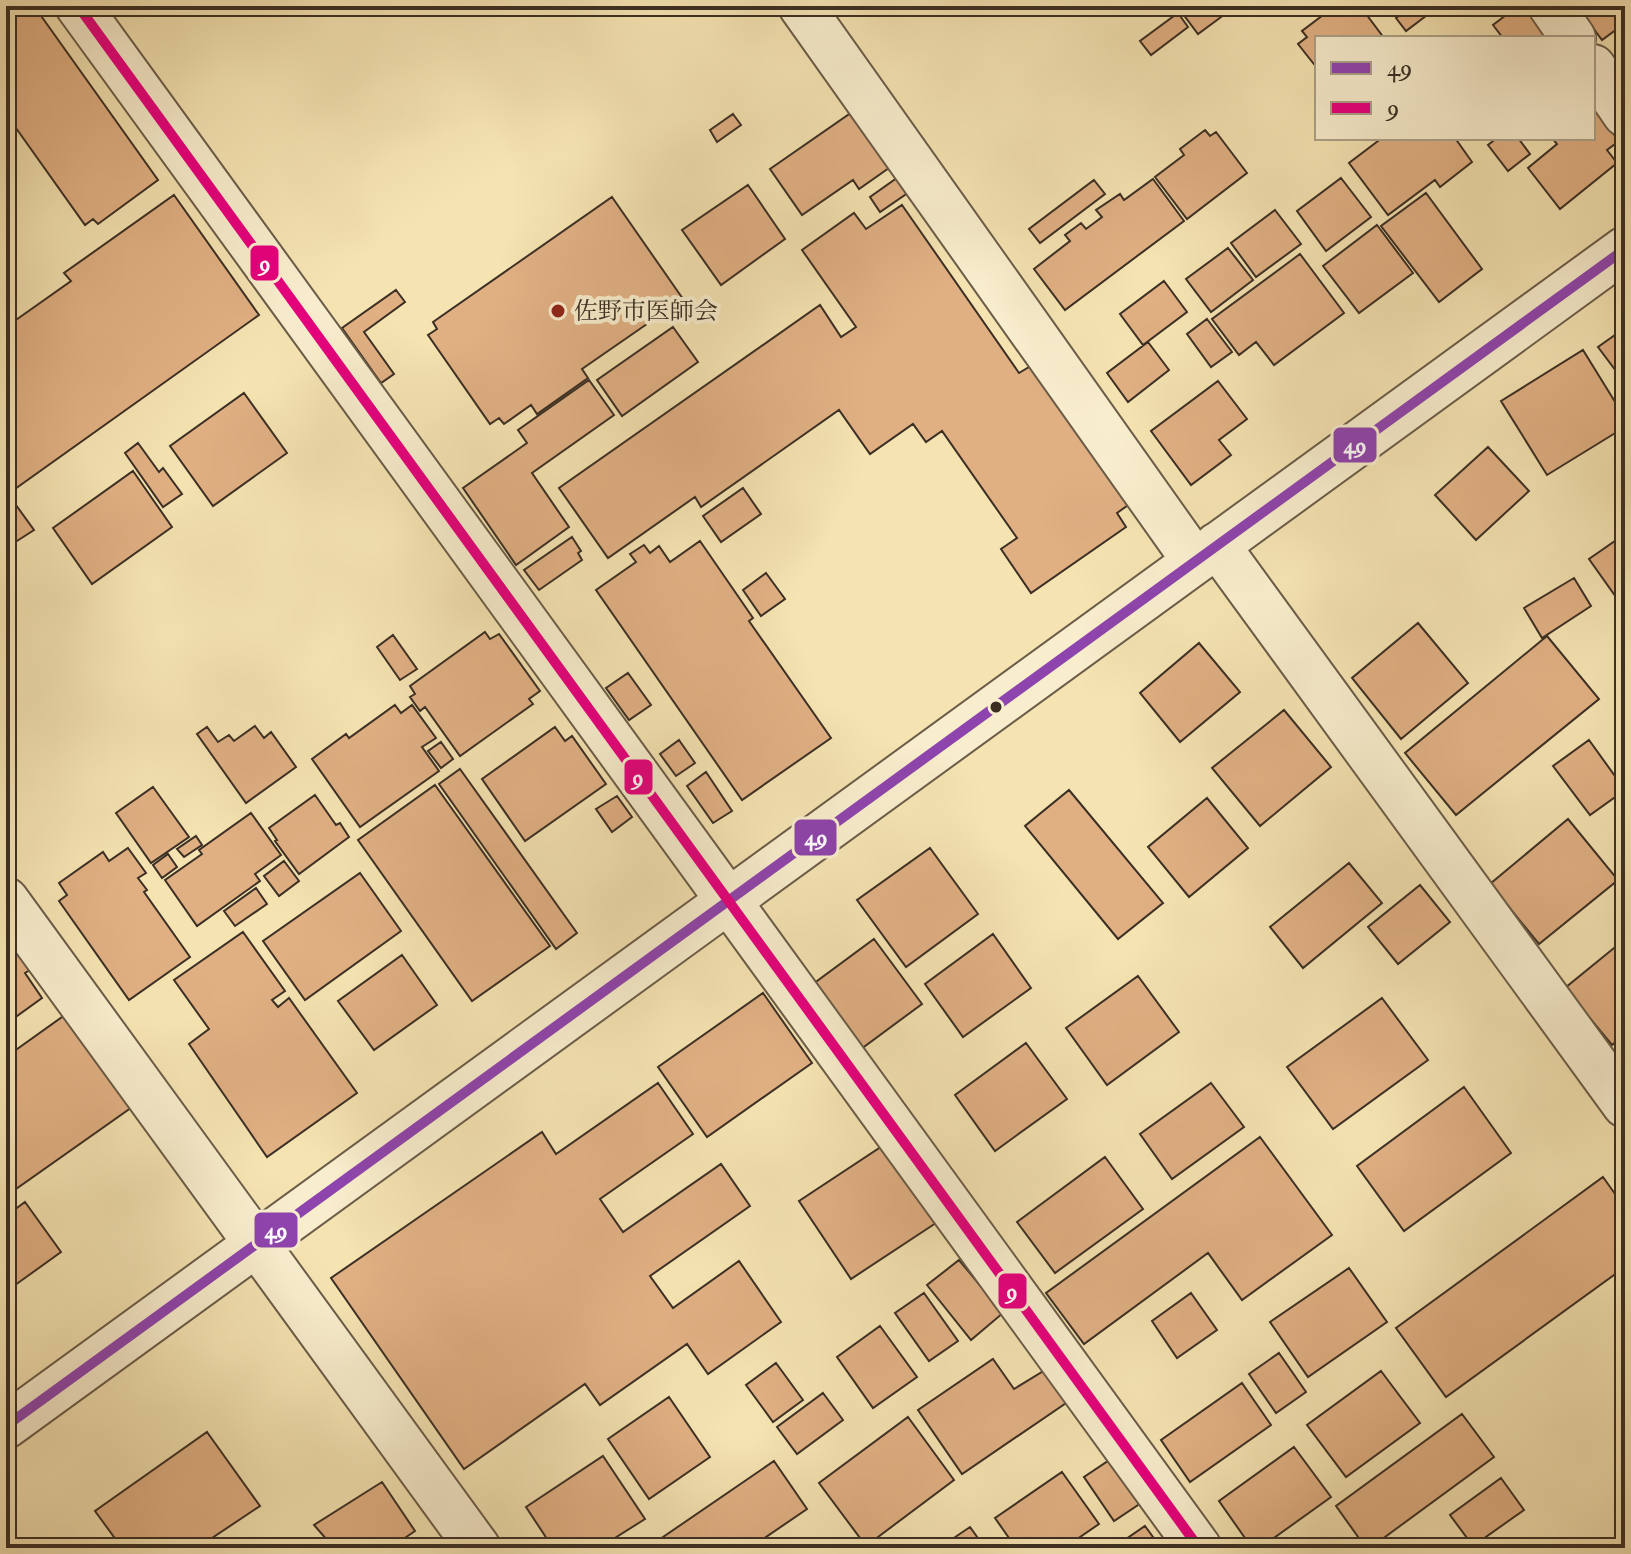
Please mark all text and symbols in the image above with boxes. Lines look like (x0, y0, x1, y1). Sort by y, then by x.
legend (1315, 36, 1595, 140)
text: 49 (1387, 53, 1412, 84)
text: 9 (1385, 93, 1399, 124)
line badge: 9 (249, 244, 280, 282)
text: 9 (257, 250, 271, 278)
place label: 佐野市医師会 (574, 296, 718, 327)
marker: 佐野市医師会 (549, 302, 567, 320)
line badge: 49 (1332, 426, 1378, 464)
text: 49 (1342, 432, 1367, 460)
unlabelled marker (988, 699, 1004, 715)
line badge: 9 (623, 758, 654, 796)
text: 9 (630, 764, 644, 792)
line badge: 49 (793, 818, 838, 857)
text: 49 (803, 824, 828, 852)
line badge: 49 (253, 1211, 299, 1249)
text: 49 (263, 1217, 288, 1245)
line badge: 9 (997, 1272, 1028, 1310)
text: 9 (1004, 1278, 1018, 1306)

